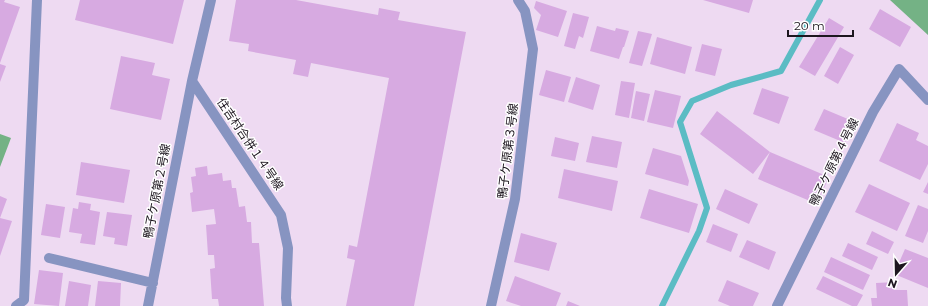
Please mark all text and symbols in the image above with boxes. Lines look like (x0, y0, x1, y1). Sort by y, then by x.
scale bar (788, 12, 853, 38)
text: 20 m (794, 18, 825, 33)
street label: 住吉村合併１４号線 (214, 95, 287, 193)
street label: 鴨子ケ原第３号線 (494, 102, 521, 200)
street label: 鴨子ケ原第４号線 (806, 115, 861, 208)
street label: 鴨子ケ原第２号線 (140, 142, 173, 239)
north arrow (876, 254, 916, 294)
text: N (886, 275, 899, 291)

